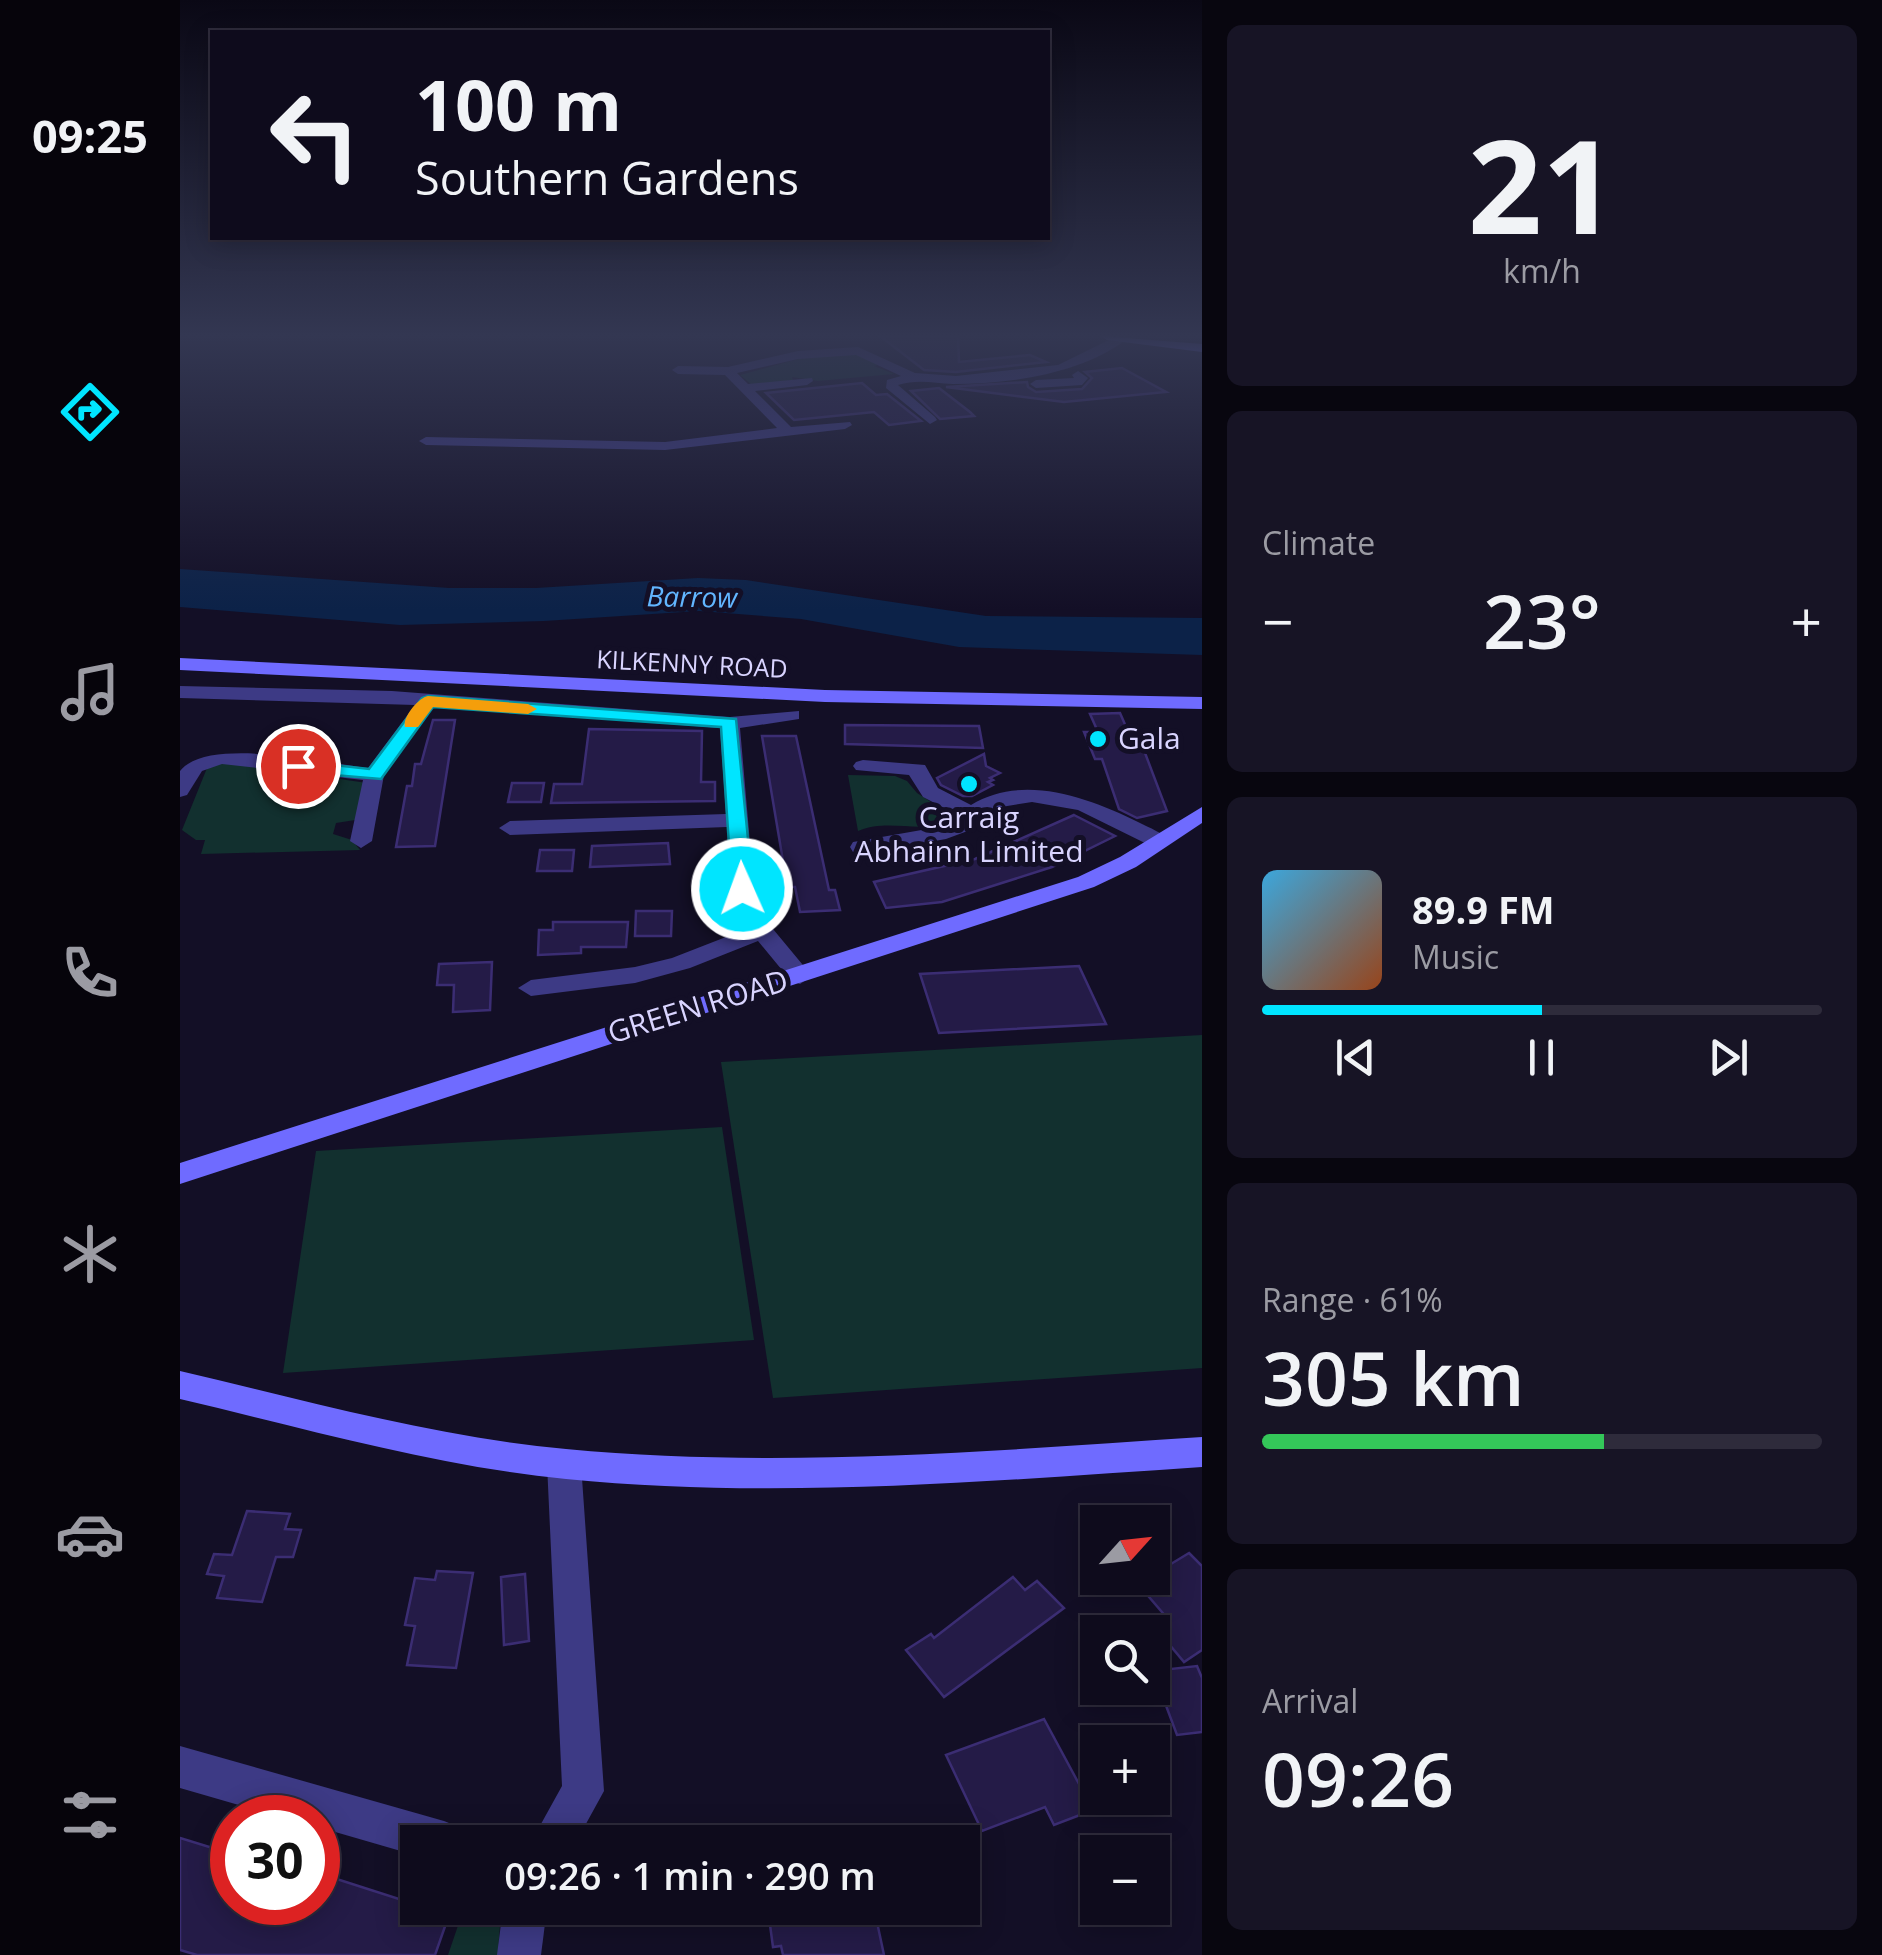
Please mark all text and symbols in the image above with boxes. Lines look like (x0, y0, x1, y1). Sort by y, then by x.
text: 100 m (415, 56, 622, 152)
icon: left (250, 70, 380, 200)
text: 21 (1468, 95, 1616, 272)
text: 09:25 (32, 105, 148, 166)
text: Southern Gardens (415, 147, 799, 208)
text: km/h (1503, 249, 1581, 292)
icon: directions (55, 377, 125, 447)
text: Climate (1262, 521, 1375, 564)
text: 23° (1483, 569, 1601, 671)
water label: Barrow (646, 576, 740, 616)
text: − (1262, 583, 1293, 658)
text: + (1791, 583, 1822, 658)
street label: KILKENNY ROAD (596, 641, 789, 685)
icon: music (55, 657, 125, 727)
place label: Gala (1118, 717, 1181, 758)
pin (256, 724, 341, 809)
marker: Gala (1087, 728, 1109, 750)
icon: arrive (271, 739, 326, 794)
marker: Carraig Abhainn Limited (958, 773, 980, 795)
place label: Carraig Abhainn Limited (854, 796, 1084, 871)
position arrow (690, 837, 794, 941)
text: 89.9 FM (1412, 883, 1555, 935)
text: Music (1412, 935, 1499, 978)
icon: phone (55, 938, 125, 1008)
street label: GREEN ROAD (602, 959, 793, 1052)
icon: previous (1328, 1030, 1383, 1085)
icon: pause (1514, 1030, 1569, 1085)
icon: next (1701, 1030, 1756, 1085)
icon: climate (55, 1219, 125, 1289)
text: Range · 61% (1262, 1278, 1443, 1321)
text: 305 km (1262, 1326, 1525, 1428)
icon: car (55, 1499, 125, 1569)
north arrow (1080, 1505, 1170, 1595)
map controls (1080, 1505, 1170, 1925)
button: search (1080, 1615, 1170, 1705)
text: Arrival (1262, 1679, 1358, 1722)
button: + (1080, 1725, 1170, 1815)
text: 09:26 (1262, 1727, 1454, 1829)
icon: filters (55, 1780, 125, 1850)
speed limit sign: 30 (210, 1795, 340, 1925)
button: − (1080, 1835, 1170, 1925)
text: 09:26 · 1 min · 290 m (504, 1849, 876, 1901)

